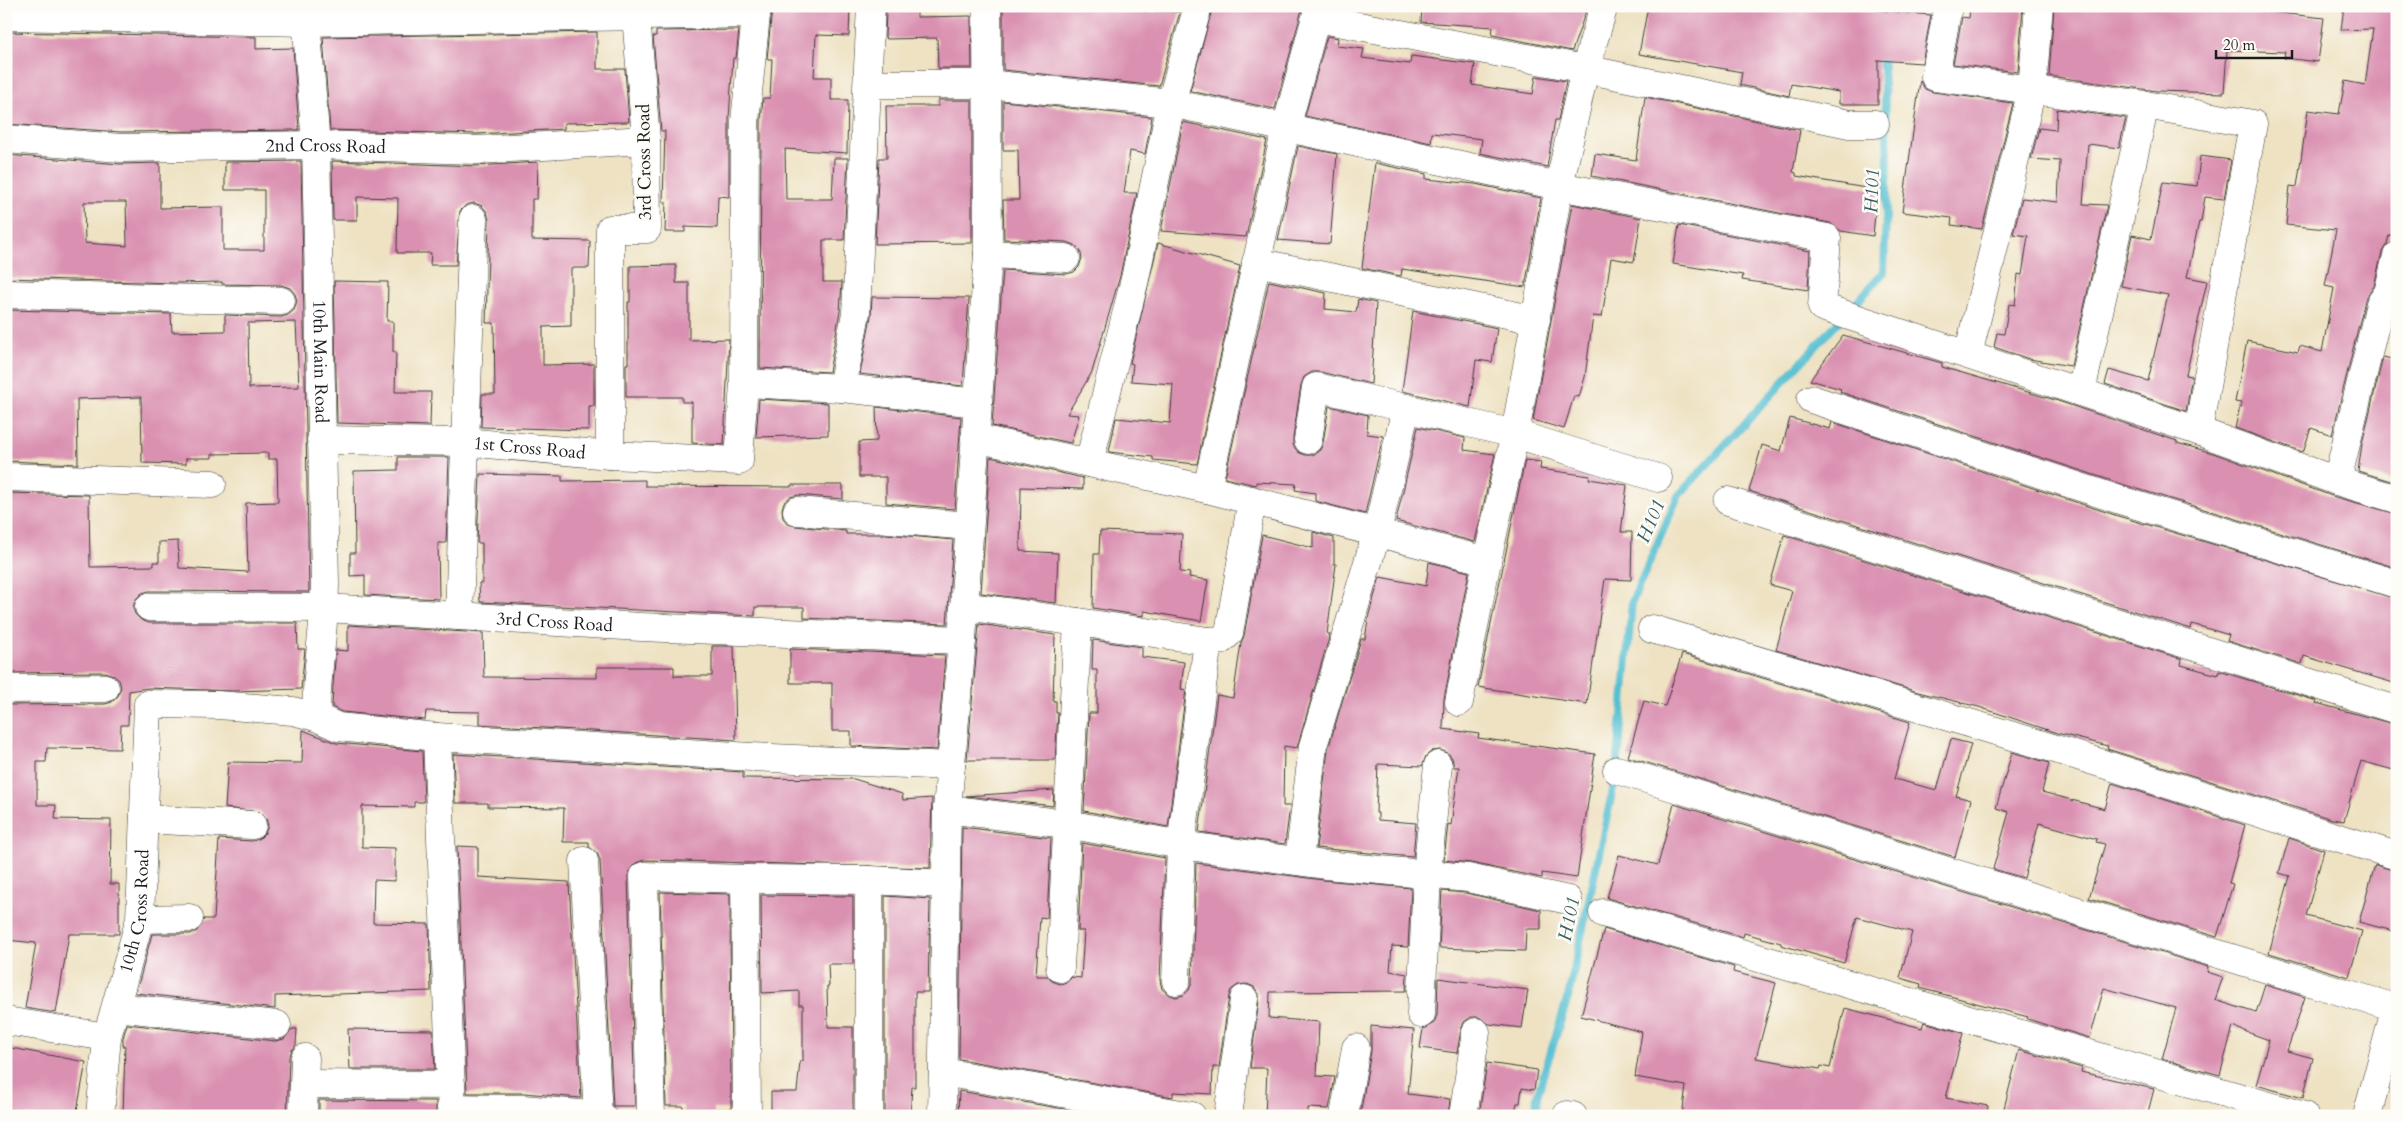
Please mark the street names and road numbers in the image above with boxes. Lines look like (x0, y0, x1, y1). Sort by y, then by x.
street label: 3rd Cross Road (631, 103, 658, 221)
street label: 2nd Cross Road (265, 133, 387, 160)
street label: 10th Main Road (306, 300, 334, 424)
street label: 1st Cross Road (473, 431, 587, 466)
street label: 3rd Cross Road (495, 606, 614, 638)
street label: 10th Cross Road (113, 848, 156, 976)

